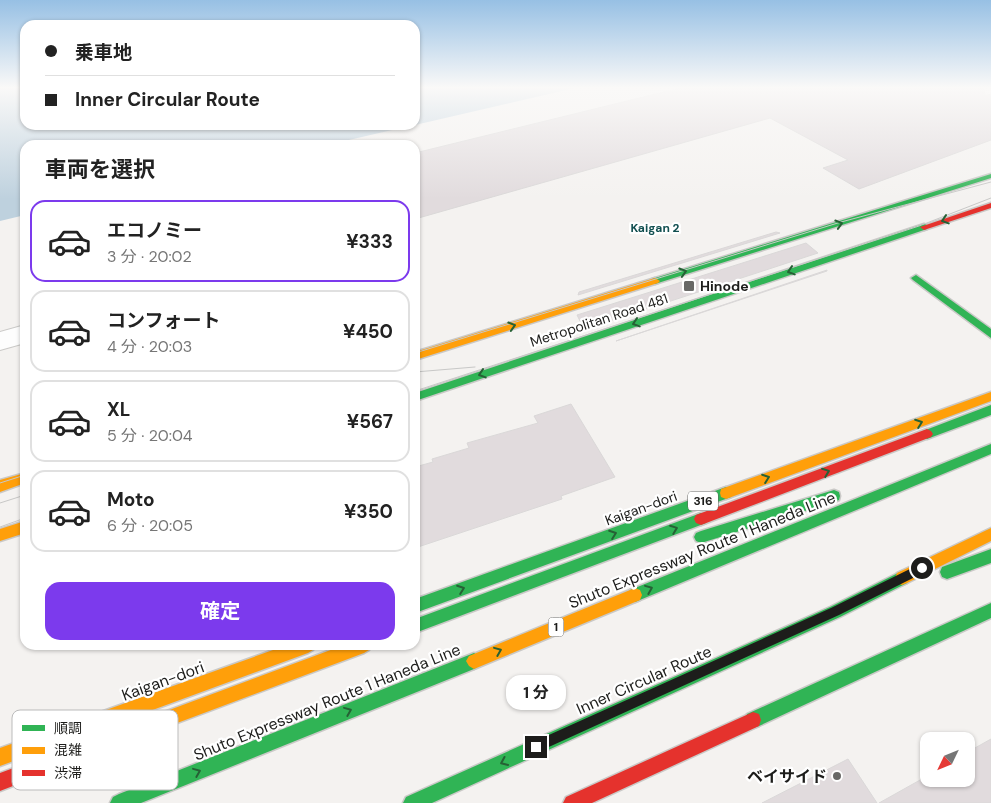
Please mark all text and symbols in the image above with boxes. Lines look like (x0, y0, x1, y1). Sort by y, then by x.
text: 乗車地 (75, 40, 132, 65)
text: Inner Circular Route (75, 87, 260, 112)
text: 車両を選択 (45, 155, 155, 184)
one-way arrow (941, 214, 949, 224)
text: エコノミー (107, 218, 202, 243)
icon: car (47, 219, 92, 264)
one-way arrow (834, 219, 842, 229)
district label: Kaigan 2 (630, 220, 680, 236)
text: ¥333 (346, 229, 393, 254)
text: 3 分 · 20:02 (107, 246, 192, 267)
one-way arrow (787, 266, 795, 276)
one-way arrow (679, 268, 687, 278)
place label: Hinode (700, 277, 749, 295)
marker: Hinode (682, 279, 696, 293)
street label: Metropolitan Road 481 (528, 289, 670, 351)
text: コンフォート (107, 308, 220, 333)
icon: car (47, 309, 92, 354)
one-way arrow (633, 317, 641, 327)
text: ¥450 (343, 319, 393, 344)
one-way arrow (507, 322, 515, 332)
text: 4 分 · 20:03 (107, 336, 192, 357)
one-way arrow (479, 368, 487, 378)
text: XL (107, 397, 130, 422)
icon: car (47, 399, 92, 444)
text: ¥567 (347, 409, 393, 434)
one-way arrow (914, 419, 923, 429)
text: 5 分 · 20:04 (107, 425, 193, 446)
one-way arrow (822, 468, 830, 478)
one-way arrow (761, 474, 770, 484)
text: Moto (107, 487, 155, 512)
street label: Shuto Expressway Route 1 Haneda Line (565, 487, 839, 613)
street label: Kaigan-dori (602, 487, 680, 529)
icon: car (47, 489, 92, 534)
road number: 316 (688, 492, 718, 511)
text: ¥350 (344, 499, 393, 524)
text: 6 分 · 20:05 (107, 515, 193, 536)
one-way arrow (669, 525, 678, 535)
one-way arrow (609, 530, 617, 540)
route start (911, 557, 933, 579)
button: 確定 (45, 582, 395, 640)
one-way arrow (456, 585, 465, 595)
one-way arrow (644, 585, 653, 595)
road number: 1 (548, 618, 564, 636)
street label: Shuto Expressway Route 1 Haneda Line (190, 639, 464, 765)
street label: Inner Circular Route (573, 641, 715, 719)
one-way arrow (493, 646, 502, 657)
street label: Kaigan-dori (119, 656, 207, 706)
callout: 1 分 (506, 674, 566, 710)
text: 1 分 (523, 682, 549, 703)
one-way arrow (343, 707, 351, 717)
legend (12, 710, 178, 790)
text: 順調 (54, 719, 82, 737)
north arrow (920, 732, 975, 788)
map controls (920, 732, 975, 787)
route end (525, 736, 547, 758)
text: 混雑 (54, 741, 82, 759)
one-way arrow (500, 755, 509, 766)
text: 渋滞 (54, 764, 82, 782)
place label: ベイサイド (747, 766, 827, 787)
one-way arrow (192, 768, 201, 778)
marker: ベイサイド (831, 770, 843, 782)

